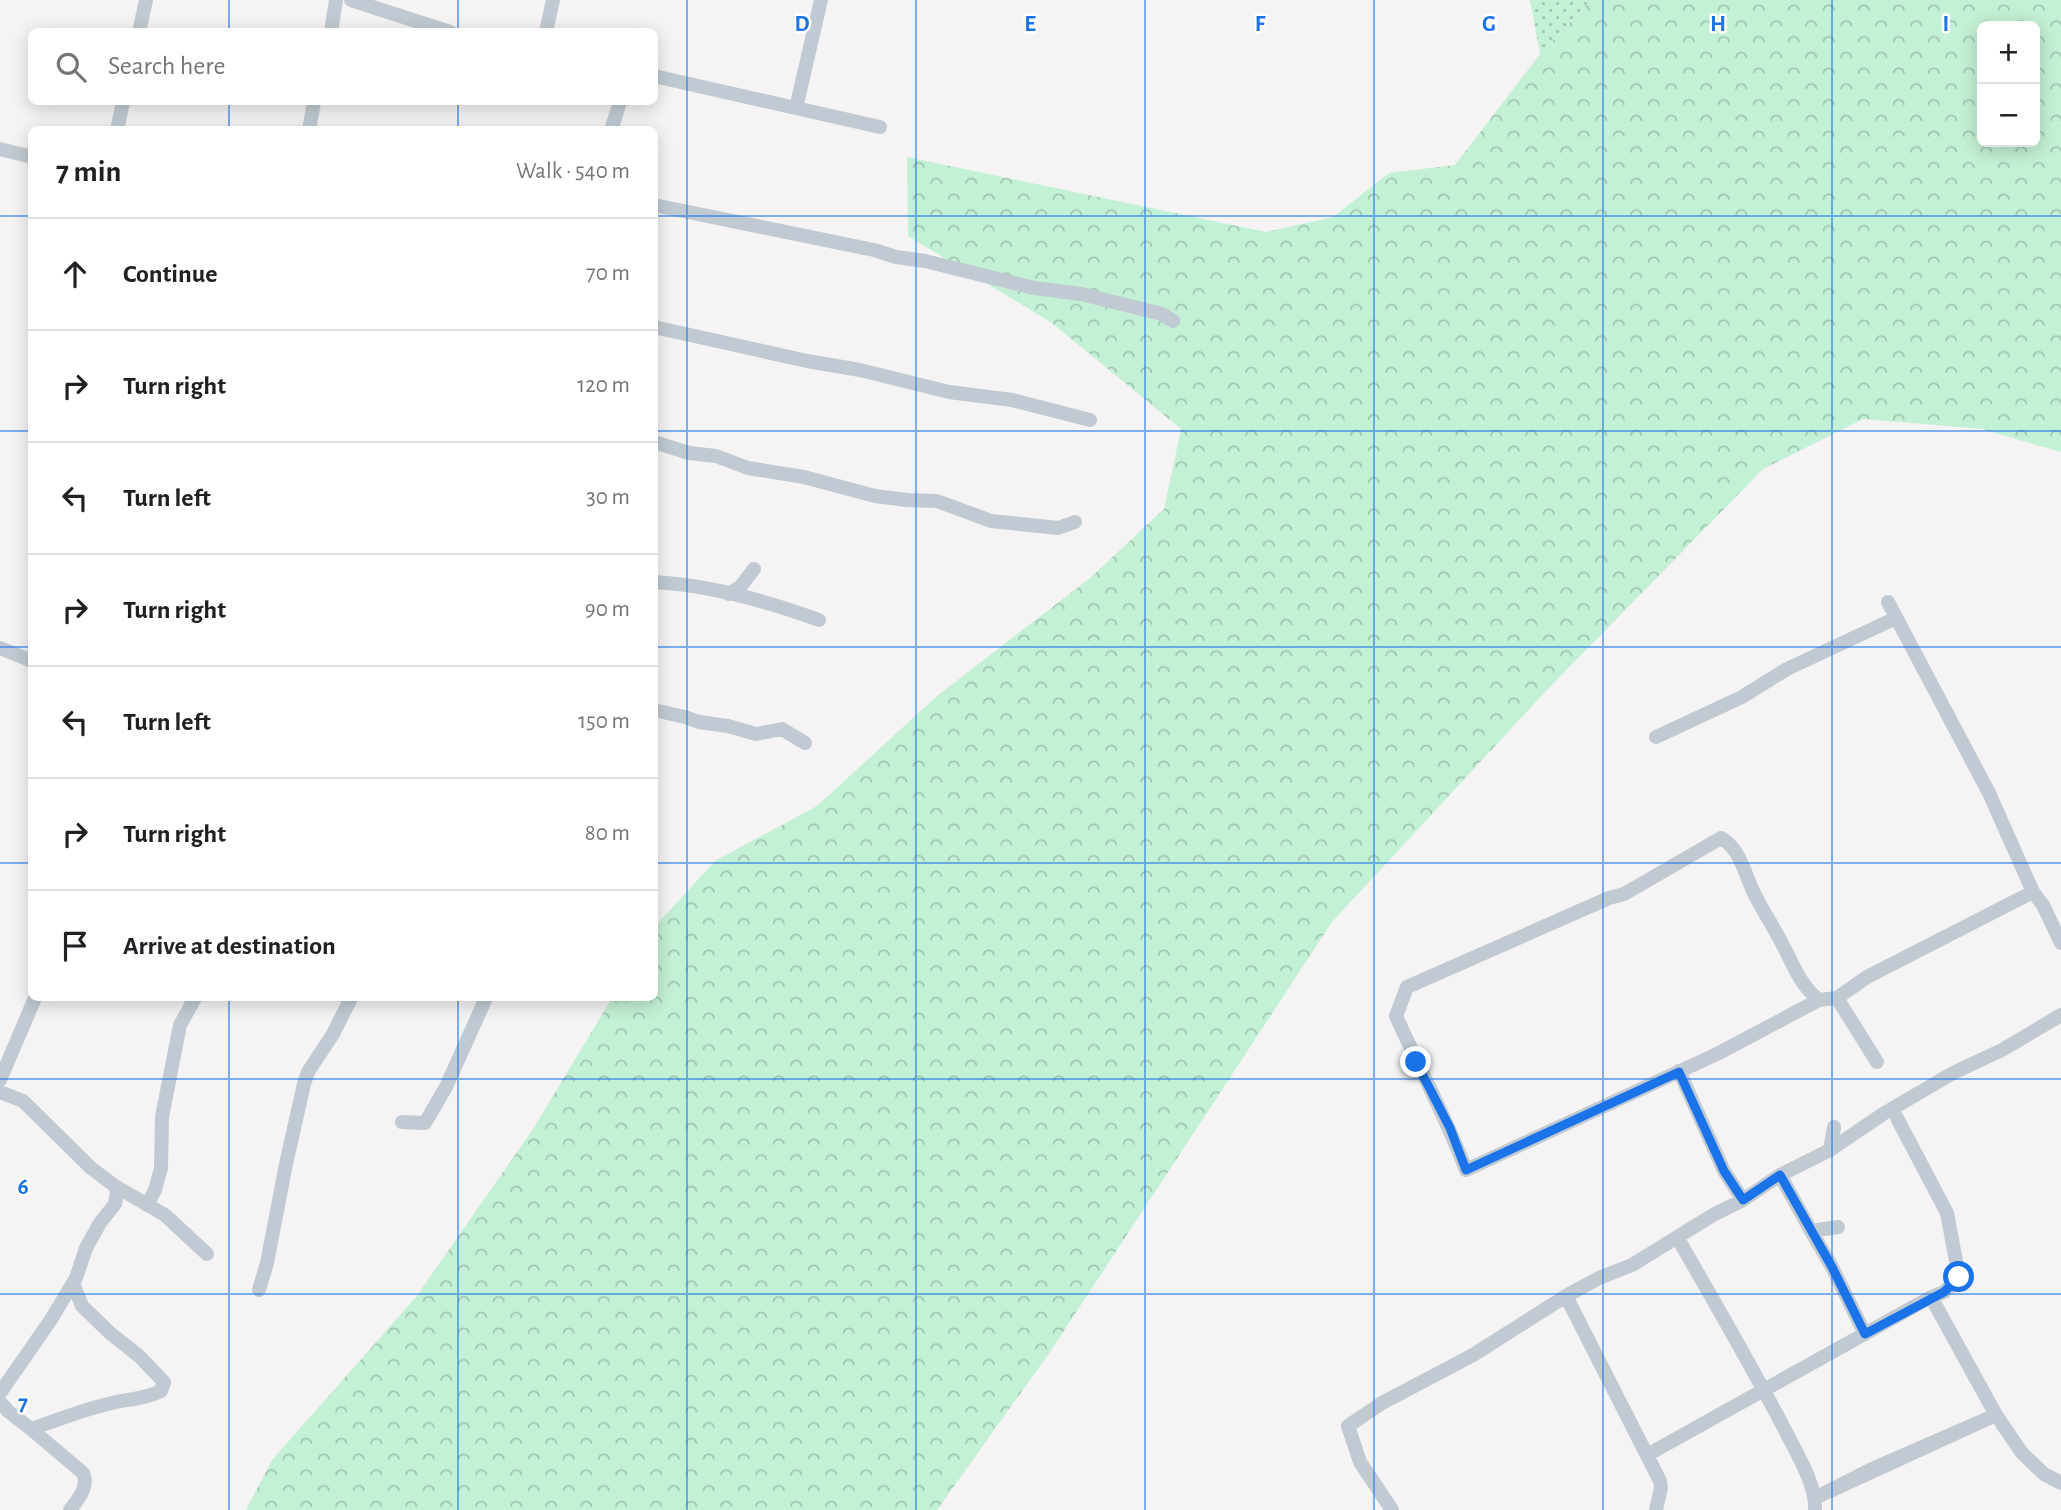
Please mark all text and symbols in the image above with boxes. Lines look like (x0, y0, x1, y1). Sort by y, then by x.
text: D (794, 13, 810, 36)
text: E (1024, 13, 1036, 36)
text: F (1255, 13, 1266, 36)
text: G (1482, 13, 1496, 36)
text: H (1710, 13, 1726, 36)
text: I (1943, 13, 1949, 36)
map controls (1977, 21, 2040, 147)
button: + (1977, 21, 2040, 84)
search box (28, 28, 658, 105)
icon: search (52, 48, 90, 86)
text: Search here (108, 53, 226, 79)
button: − (1977, 84, 2040, 147)
text: 7 min (56, 157, 121, 187)
text: Walk · 540 m (516, 160, 630, 183)
icon: ahead (56, 255, 94, 293)
text: Continue (123, 261, 218, 287)
text: 70 m (586, 262, 630, 285)
icon: right (56, 367, 94, 405)
text: Turn right (123, 373, 226, 399)
text: 120 m (577, 374, 630, 397)
icon: left (56, 479, 94, 517)
text: Turn left (123, 485, 211, 511)
text: 30 m (586, 486, 630, 509)
icon: right (56, 591, 94, 629)
text: Turn right (123, 597, 226, 623)
text: 90 m (585, 598, 630, 621)
icon: left (56, 703, 94, 741)
text: Turn left (123, 709, 211, 735)
text: 150 m (578, 710, 630, 733)
icon: right (56, 815, 94, 853)
text: Turn right (123, 821, 226, 847)
text: 80 m (585, 822, 630, 845)
icon: arrive (56, 927, 94, 965)
text: Arrive at destination (123, 933, 336, 959)
route end (1400, 1046, 1431, 1077)
text: 6 (17, 1176, 29, 1199)
route start (1943, 1261, 1974, 1292)
text: 7 (18, 1392, 28, 1415)

